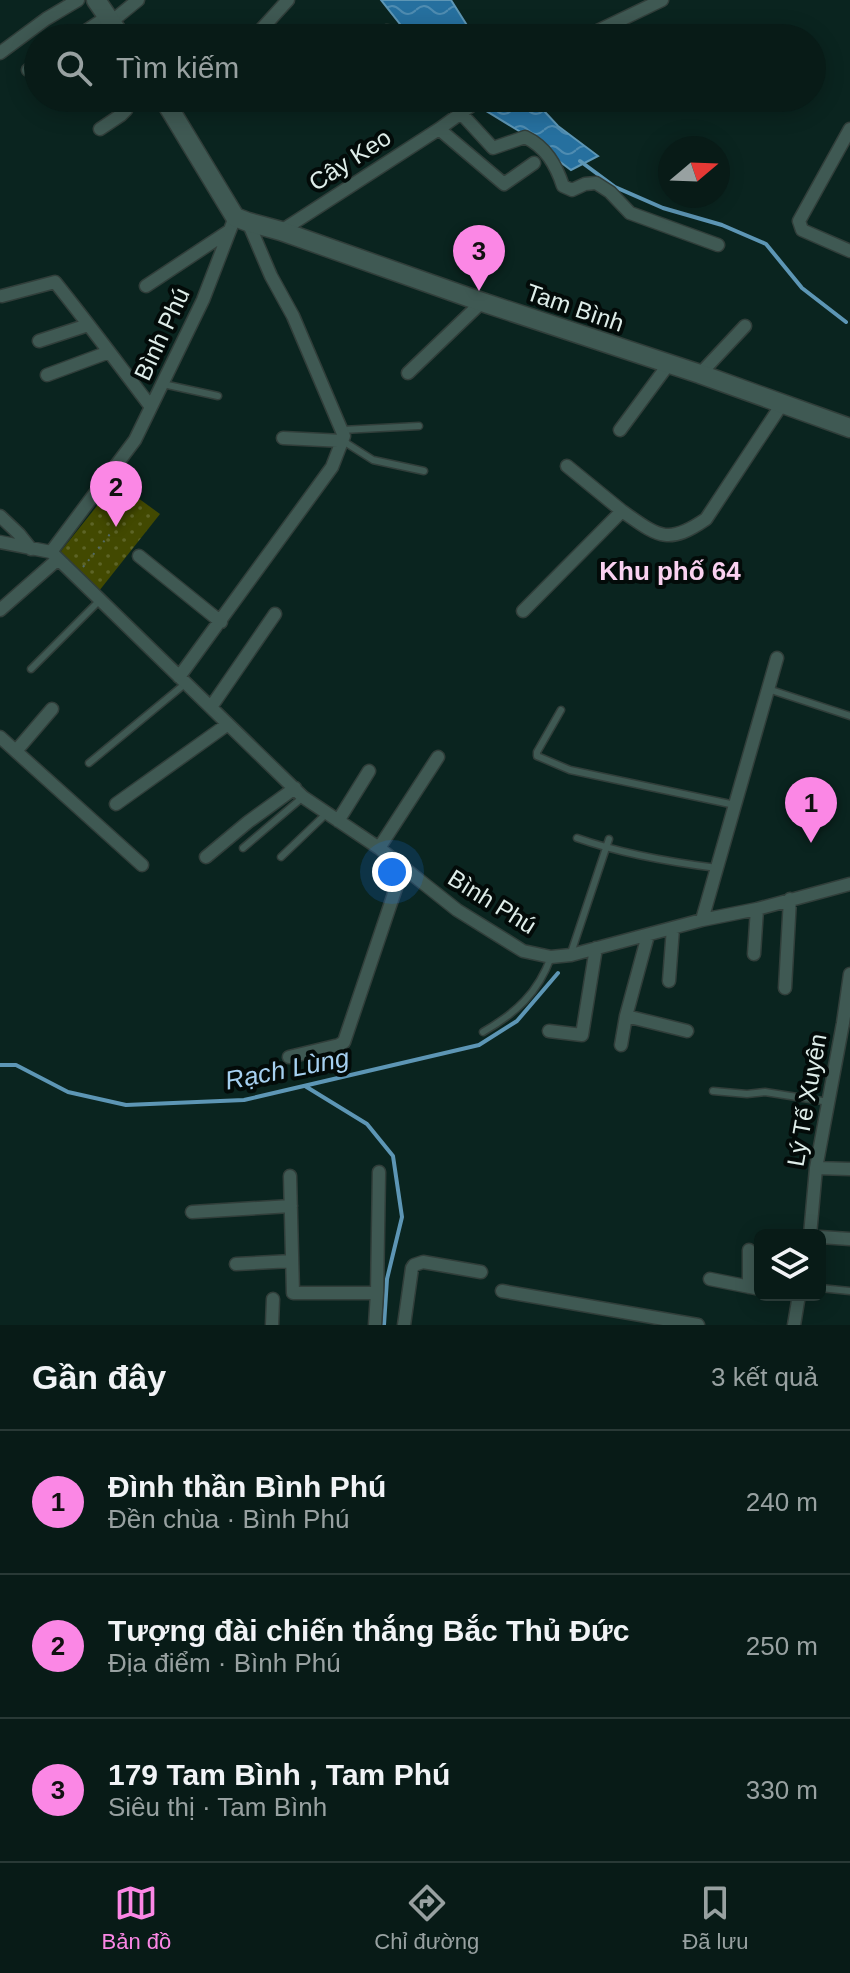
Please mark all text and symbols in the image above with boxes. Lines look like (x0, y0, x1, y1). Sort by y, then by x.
search box (24, 24, 826, 112)
icon: search (52, 46, 96, 90)
text: Tìm kiếm (116, 51, 239, 84)
street label: Cây Keo (304, 123, 396, 196)
north arrow (658, 136, 730, 208)
pin: 3 (453, 225, 505, 291)
street label: Tam Bình (523, 278, 627, 337)
street label: Bình Phú (128, 283, 195, 384)
pin: 2 (90, 461, 142, 527)
district label: Khu phố 64 (599, 556, 741, 586)
pin: 1 (785, 777, 837, 843)
your location (372, 852, 412, 892)
street label: Bình Phú (443, 864, 541, 939)
street label: Lý Tế Xuyên (782, 1031, 831, 1168)
water label: Rạch Lùng (222, 1042, 352, 1096)
map controls (754, 1229, 826, 1301)
button: layers (754, 1229, 826, 1301)
text: Gần đây (32, 1358, 166, 1396)
text: 3 kết quả (711, 1362, 818, 1392)
text: Đình thần Bình Phú (108, 1470, 386, 1503)
text: 1 (51, 1487, 65, 1517)
text: 240 m (746, 1487, 818, 1517)
text: Đền chùa · Bình Phú (108, 1504, 349, 1534)
text: Tượng đài chiến thắng Bắc Thủ Đức (108, 1614, 629, 1647)
text: 2 (51, 1631, 65, 1661)
text: 250 m (746, 1631, 818, 1661)
text: Địa điểm · Bình Phú (108, 1648, 341, 1678)
text: 179 Tam Bình , Tam Phú (108, 1758, 450, 1791)
text: 3 (51, 1775, 65, 1805)
text: 330 m (746, 1775, 818, 1805)
text: Siêu thị · Tam Bình (108, 1792, 327, 1822)
tab: Bản đồ (102, 1881, 171, 1955)
tab: Chỉ đường (374, 1881, 479, 1955)
tab: Đã lưu (682, 1881, 748, 1955)

